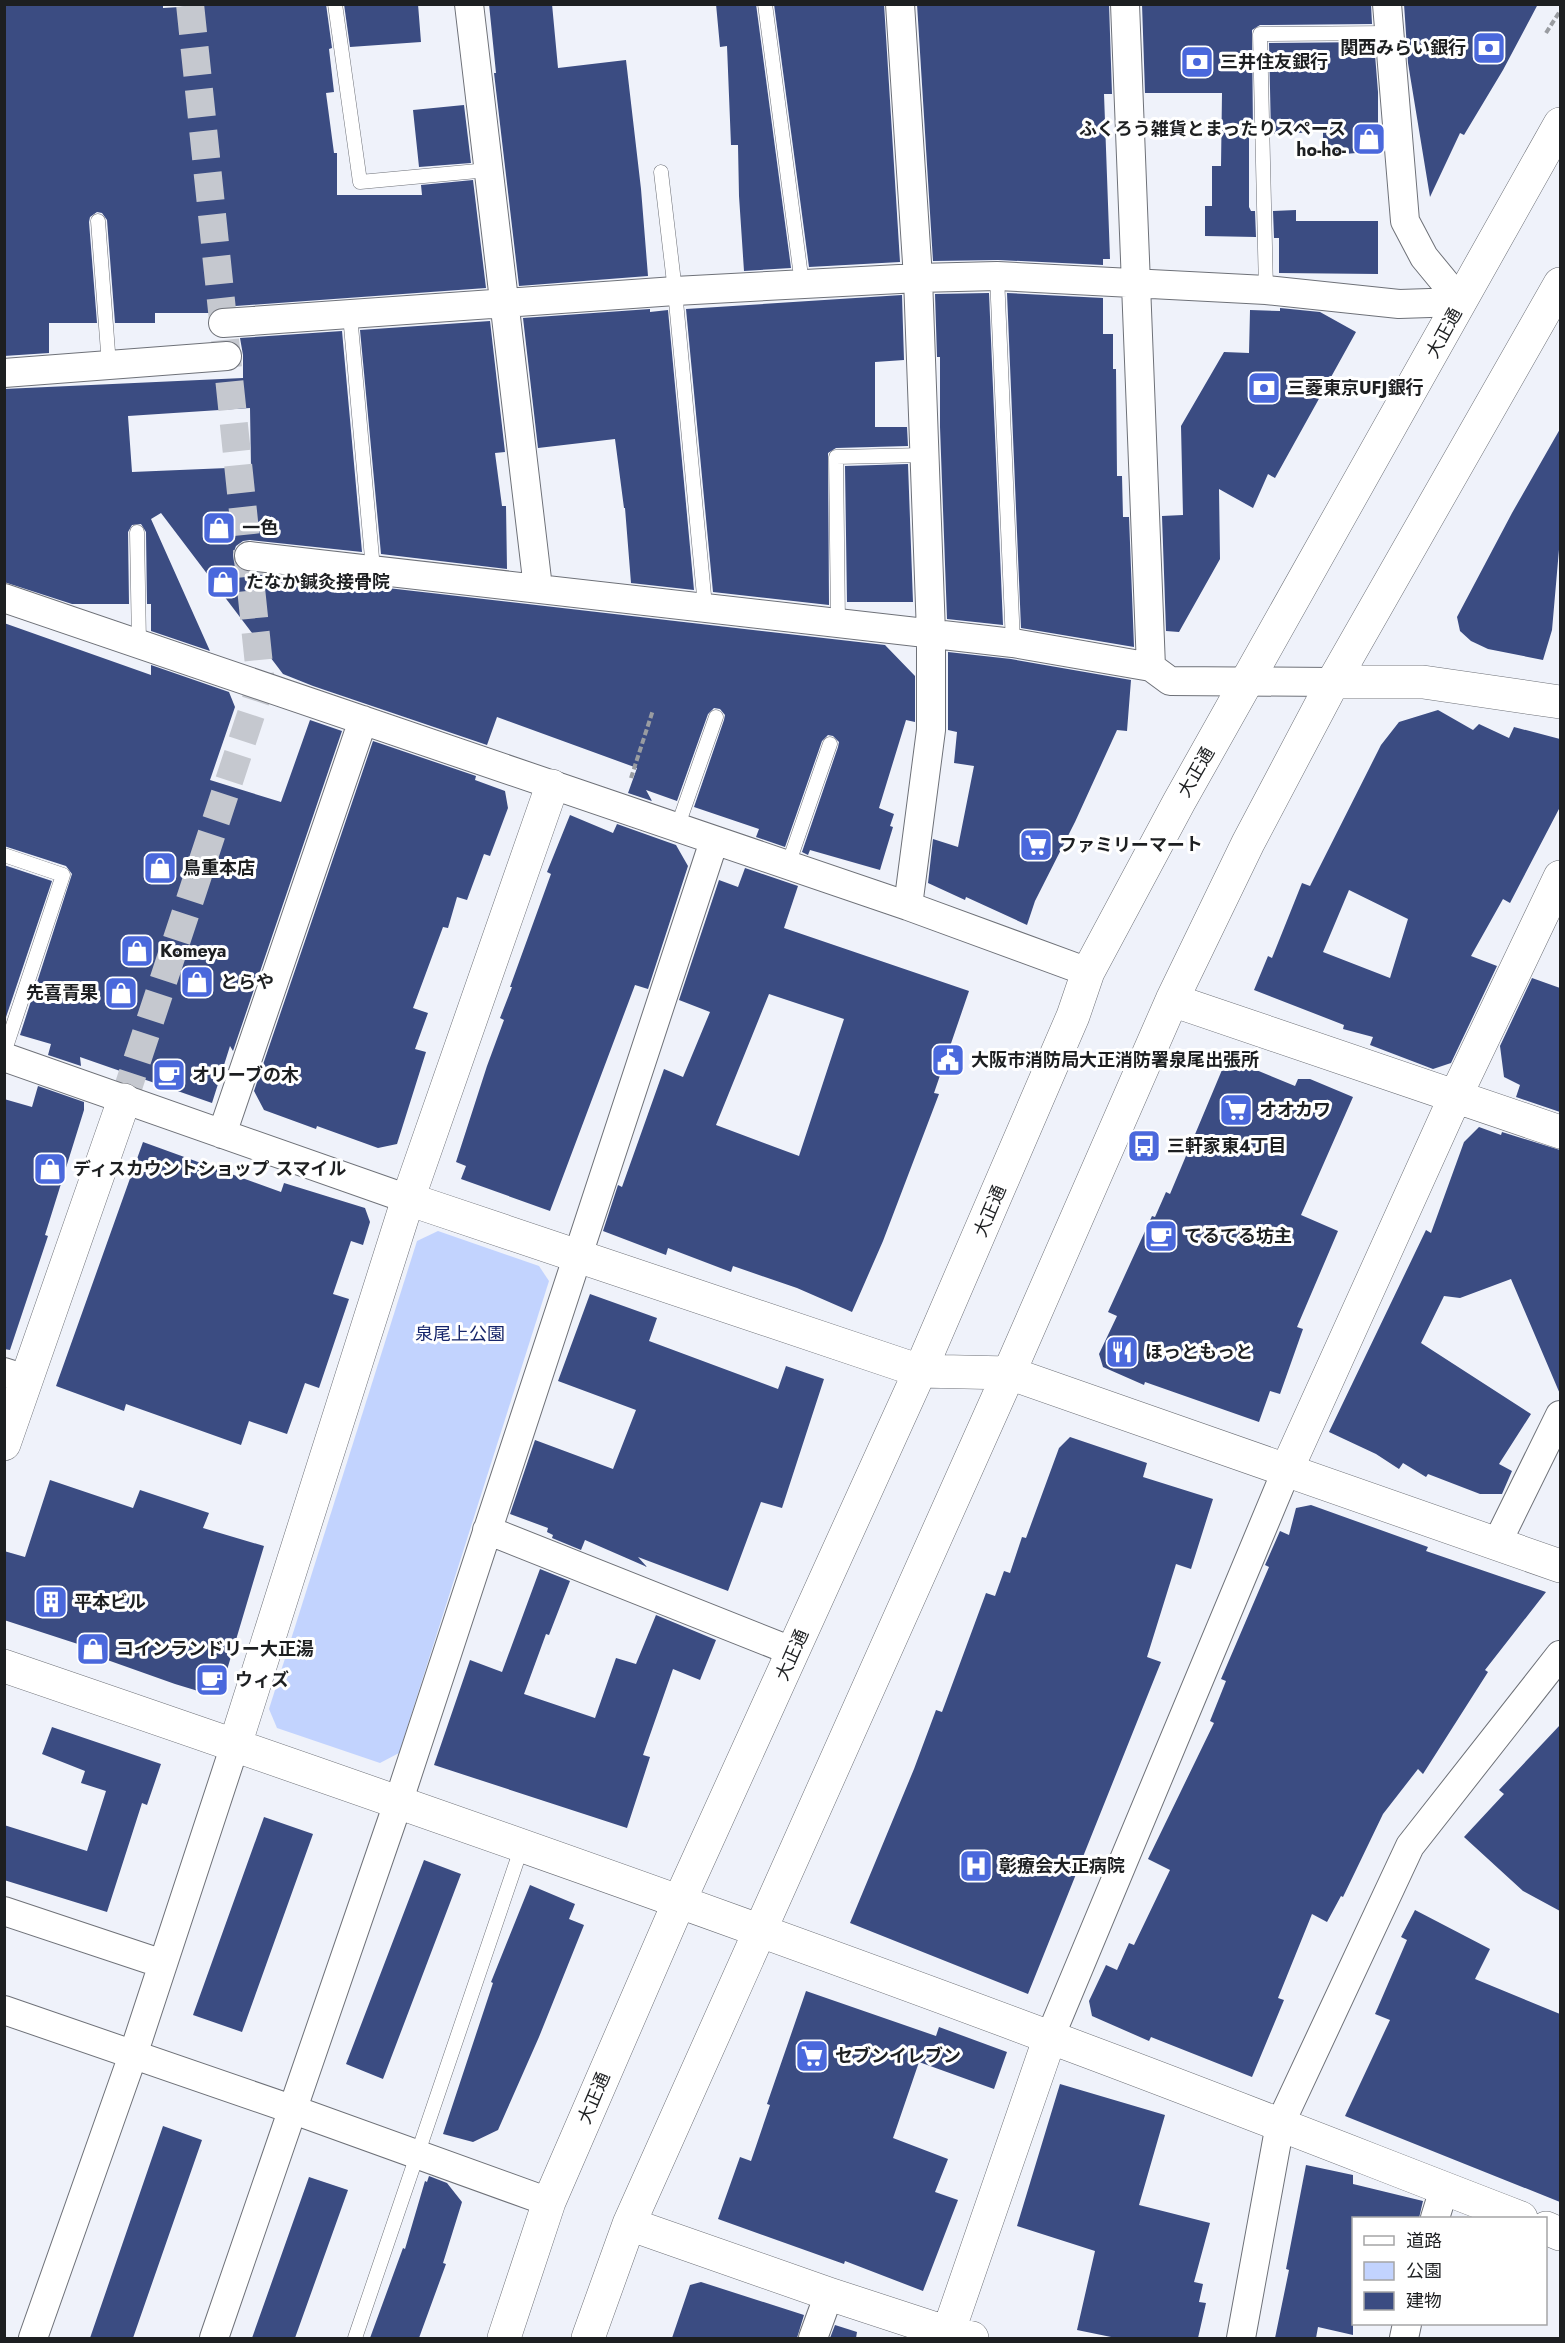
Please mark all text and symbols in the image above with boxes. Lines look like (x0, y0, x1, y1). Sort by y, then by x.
bank icon: 関西みらい銀行 (1471, 30, 1507, 66)
place label: 関西みらい銀行 (1340, 35, 1466, 61)
bank icon: 三井住友銀行 (1179, 44, 1215, 80)
place label: 三井住友銀行 (1220, 49, 1328, 75)
place label: ふくろう雑貨とまったりスペース ho-ho- (1079, 116, 1346, 163)
shop icon: ふくろう雑貨とまったりスペース ho-ho- (1351, 121, 1387, 157)
street label: 大正通 (1420, 303, 1468, 363)
bank icon: 三菱東京UFJ銀行 (1246, 370, 1282, 406)
place label: 三菱東京UFJ銀行 (1287, 375, 1424, 401)
shop icon: 一色 (201, 510, 237, 546)
place label: 一色 (242, 515, 278, 541)
shop icon: たなか鍼灸接骨院 (205, 564, 241, 600)
place label: たなか鍼灸接骨院 (246, 569, 390, 595)
street label: 大正通 (1171, 742, 1221, 802)
supermarket icon: ファミリーマート (1018, 827, 1054, 863)
place label: ファミリーマート (1059, 832, 1203, 858)
shop icon: 鳥重本店 (142, 850, 178, 886)
place label: 鳥重本店 (183, 855, 255, 881)
shop icon: Komeya (119, 933, 155, 969)
place label: Komeya (160, 938, 227, 964)
shop icon: とらや (179, 964, 215, 1000)
place label: とらや (220, 969, 274, 995)
shop icon: 先喜青果 (103, 975, 139, 1011)
place label: 先喜青果 (26, 980, 98, 1006)
public building icon: 大阪市消防局大正消防署泉尾出張所 (930, 1042, 966, 1078)
place label: 大阪市消防局大正消防署泉尾出張所 (971, 1047, 1259, 1073)
cafe icon: オリーブの木 (151, 1057, 187, 1093)
place label: オリーブの木 (192, 1062, 299, 1088)
supermarket icon: オオカワ (1218, 1092, 1254, 1128)
place label: オオカワ (1259, 1097, 1331, 1123)
bus stop icon: 三軒家東４丁目 (1126, 1128, 1162, 1164)
place label: 三軒家東４丁目 (1167, 1133, 1286, 1159)
shop icon: ディスカウントショップ スマイル (32, 1151, 68, 1187)
place label: ディスカウントショップ スマイル (73, 1156, 347, 1182)
street label: 大正通 (967, 1181, 1013, 1241)
cafe icon: てるてる坊主 (1143, 1218, 1179, 1254)
place label: てるてる坊主 (1184, 1223, 1292, 1249)
park label: 泉尾上公園 (415, 1321, 505, 1347)
restaurant icon: ほっともっと (1104, 1334, 1140, 1370)
place label: ほっともっと (1145, 1339, 1253, 1365)
building icon: 平本ビル (33, 1584, 69, 1620)
place label: 平本ビル (74, 1589, 146, 1615)
street label: 大正通 (769, 1625, 815, 1685)
shop icon: コインランドリー大正湯 (75, 1631, 111, 1667)
place label: コインランドリー大正湯 (116, 1636, 314, 1662)
cafe icon: ウィズ (194, 1662, 230, 1698)
place label: ウィズ (235, 1667, 289, 1693)
hospital icon: 彰療会大正病院 (958, 1848, 994, 1884)
place label: 彰療会大正病院 (999, 1853, 1125, 1879)
supermarket icon: セブンイレブン (794, 2038, 830, 2074)
place label: セブンイレブン (835, 2043, 961, 2069)
street label: 大正通 (571, 2068, 617, 2128)
legend (1352, 2217, 1547, 2325)
text: 道路 (1406, 2228, 1442, 2254)
text: 公園 (1406, 2258, 1442, 2284)
text: 建物 (1406, 2288, 1442, 2314)

